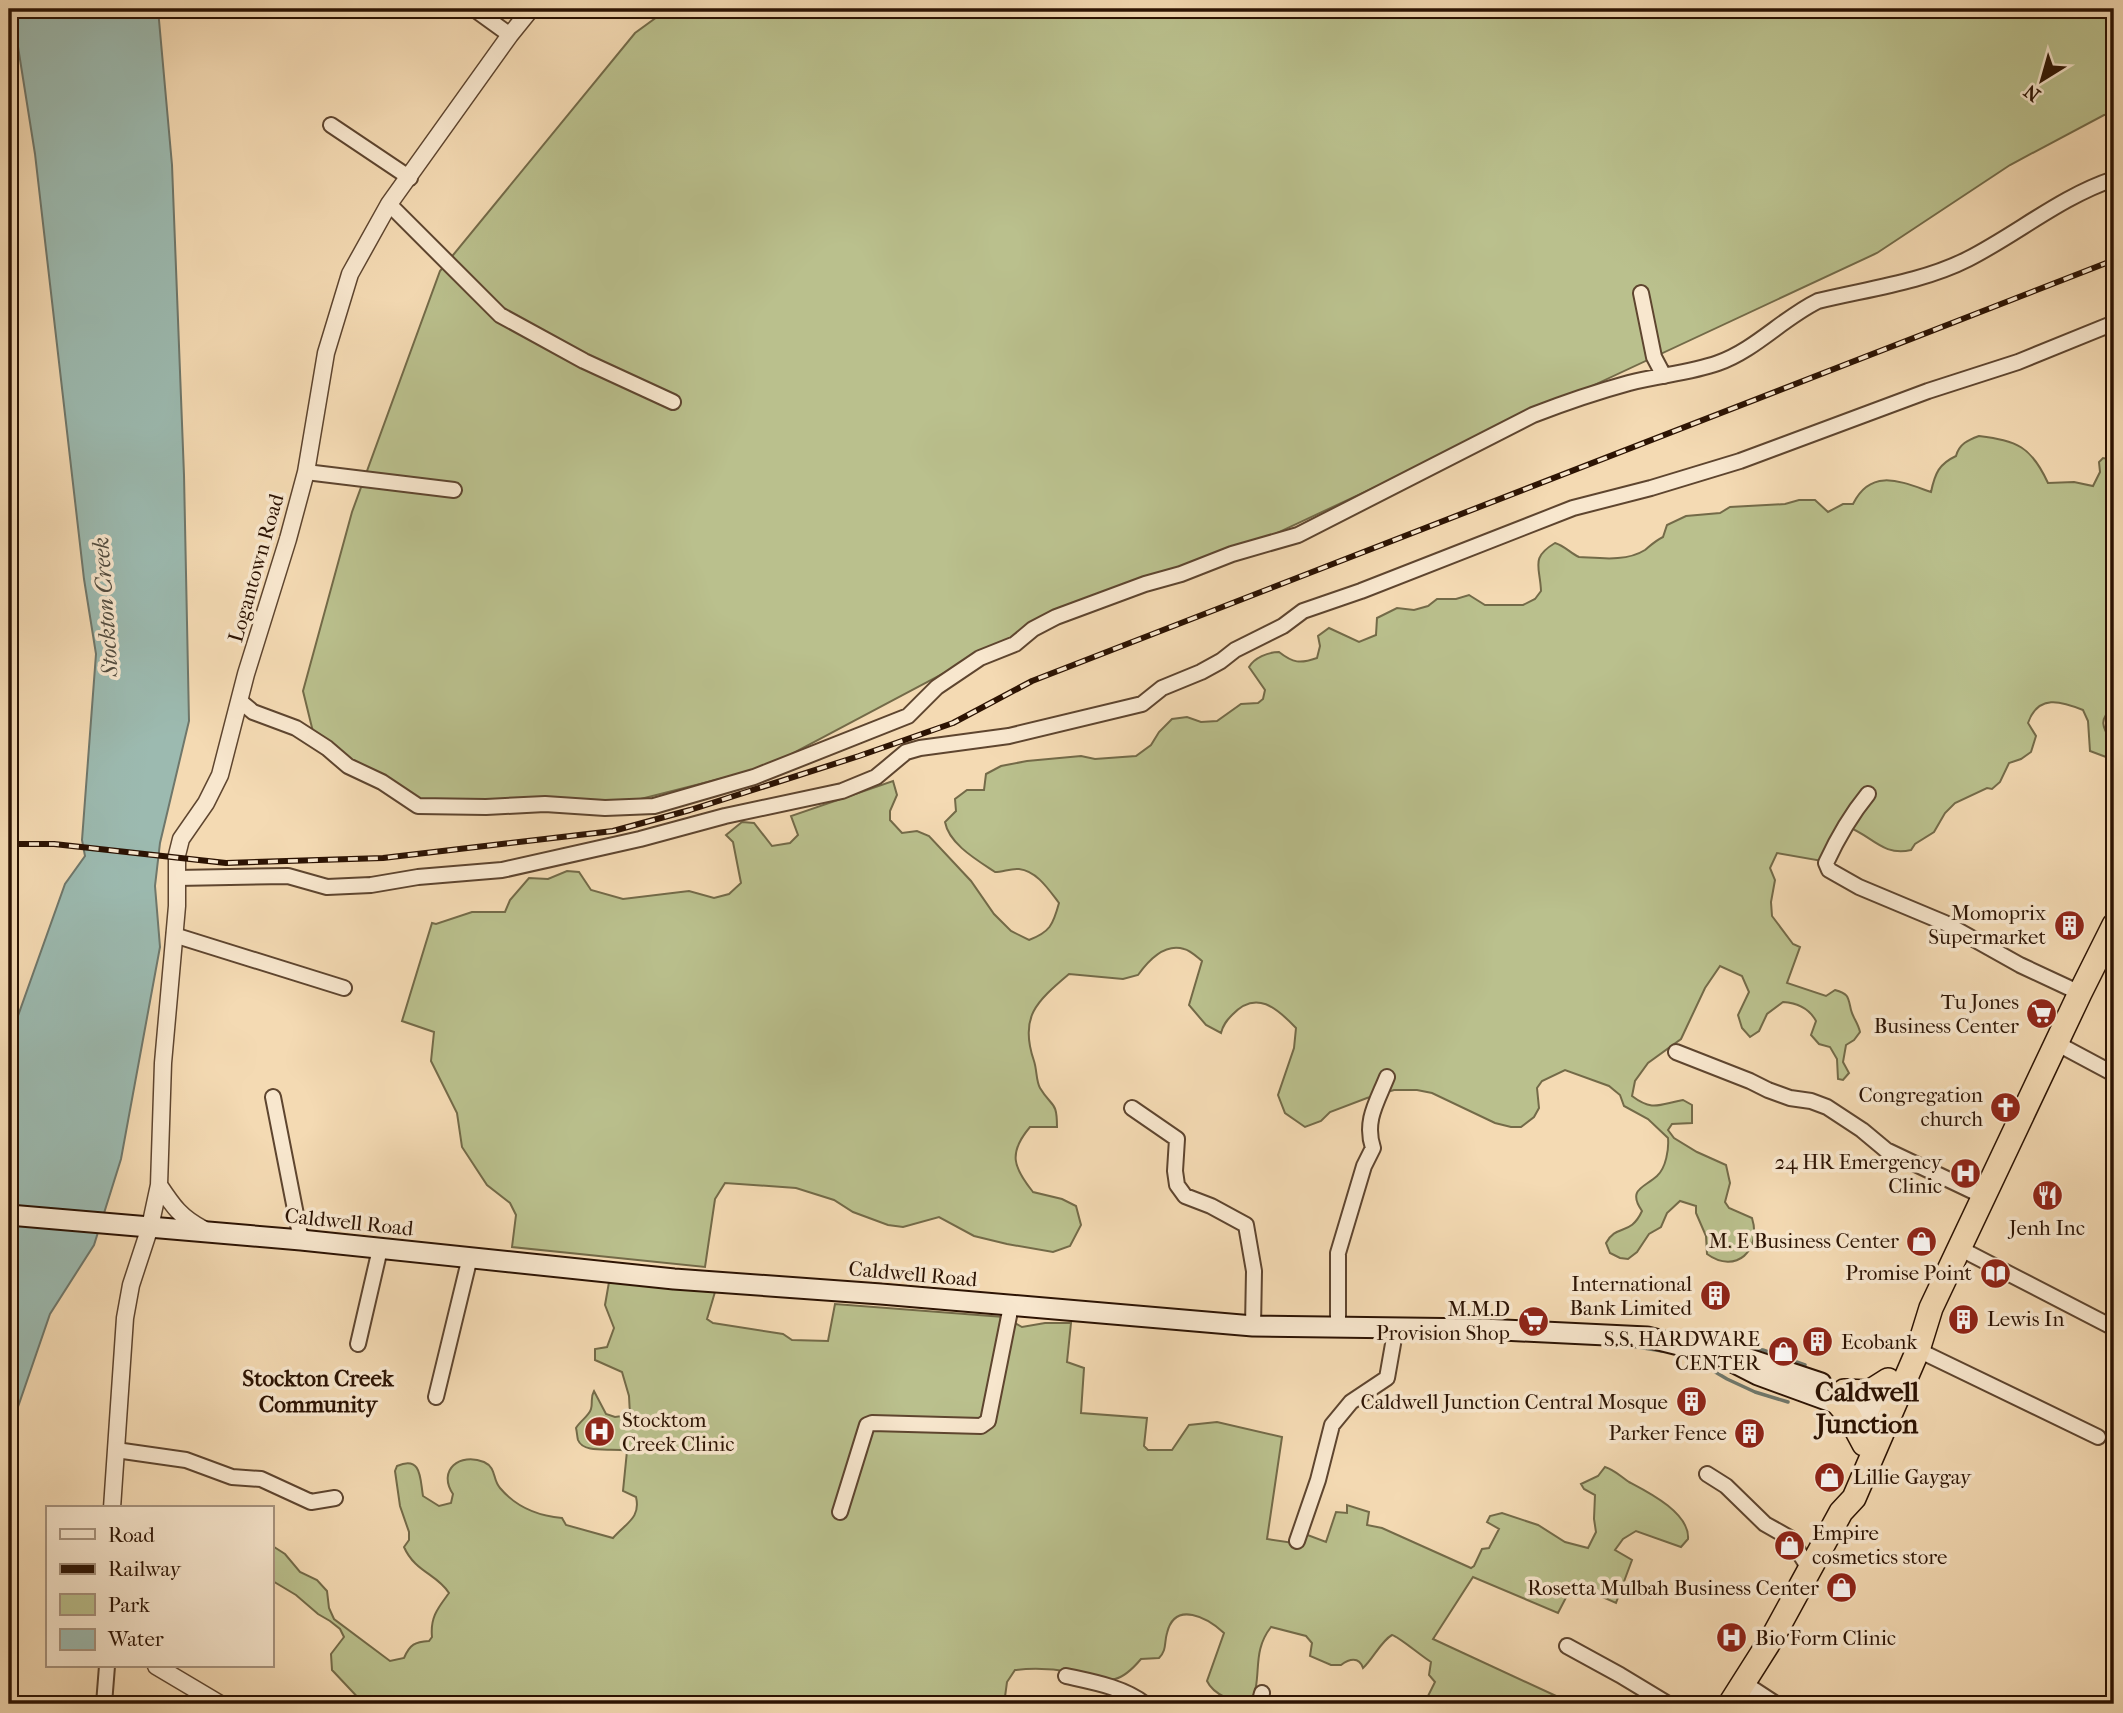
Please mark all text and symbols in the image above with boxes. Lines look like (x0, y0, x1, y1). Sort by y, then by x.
north arrow (2008, 46, 2078, 116)
text: N (2020, 79, 2045, 106)
street label: Logantown Road (223, 491, 289, 645)
water label: Stockton Creek (87, 536, 124, 679)
place label: Momoprix Supermarket (1928, 901, 2046, 949)
building icon: Momoprix Supermarket (2052, 908, 2086, 942)
place label: Tu Jones Business Center (1874, 990, 2019, 1038)
supermarket icon: Tu Jones Business Center (2025, 997, 2059, 1031)
place label: Congregation church (1858, 1083, 1983, 1131)
church icon: Congregation church (1989, 1090, 2023, 1124)
place label: 24 HR Emergency Clinic (1775, 1150, 1943, 1198)
hospital icon: 24 HR Emergency Clinic (1948, 1157, 1982, 1191)
restaurant icon: Jenh Inc (2030, 1179, 2064, 1213)
street label: Caldwell Road (283, 1203, 415, 1241)
place label: Jenh Inc (2007, 1216, 2085, 1240)
shop icon: M. E Business Center (1905, 1224, 1939, 1258)
place label: M. E Business Center (1709, 1229, 1899, 1253)
street label: Caldwell Road (848, 1256, 979, 1292)
library icon: Promise Point (1978, 1256, 2012, 1290)
place label: Promise Point (1845, 1261, 1972, 1285)
place label: International Bank Limited (1569, 1272, 1693, 1320)
building icon: International Bank Limited (1698, 1279, 1732, 1313)
place label: M.M.D Provision Shop (1376, 1297, 1510, 1345)
building icon: Lewis In (1947, 1302, 1981, 1336)
supermarket icon: M.M.D Provision Shop (1516, 1304, 1550, 1338)
place label: Lewis In (1987, 1307, 2064, 1331)
building icon: Ecobank (1801, 1325, 1835, 1359)
place label: S.S. HARDWARE CENTER (1604, 1327, 1761, 1375)
place label: Ecobank (1841, 1330, 1918, 1354)
shop icon: S.S. HARDWARE CENTER (1766, 1334, 1800, 1368)
district label: Stockton Creek Community (242, 1365, 395, 1418)
district label: Caldwell Junction (1813, 1375, 1919, 1440)
building icon: Caldwell Junction Central Mosque (1674, 1385, 1708, 1419)
place label: Caldwell Junction Central Mosque (1361, 1390, 1668, 1414)
place label: Stocktom Creek Clinic (622, 1408, 735, 1456)
hospital icon: Stocktom Creek Clinic (582, 1415, 616, 1449)
building icon: Parker Fence (1733, 1416, 1767, 1450)
place label: Parker Fence (1608, 1421, 1727, 1445)
shop icon: Lillie Gaygay (1813, 1460, 1847, 1494)
place label: Lillie Gaygay (1853, 1465, 1972, 1489)
legend (46, 1506, 273, 1668)
place label: Empire cosmetics store (1812, 1521, 1947, 1569)
text: Road (108, 1523, 155, 1547)
shop icon: Empire cosmetics store (1772, 1528, 1806, 1562)
text: Railway (108, 1557, 182, 1581)
shop icon: Rosetta Mulbah Business Center (1825, 1571, 1859, 1605)
place label: Rosetta Mulbah Business Center (1527, 1576, 1819, 1600)
text: Park (108, 1593, 150, 1617)
hospital icon: Bio Form Clinic (1715, 1621, 1749, 1655)
place label: Bio Form Clinic (1755, 1626, 1896, 1650)
text: Water (107, 1627, 164, 1651)

